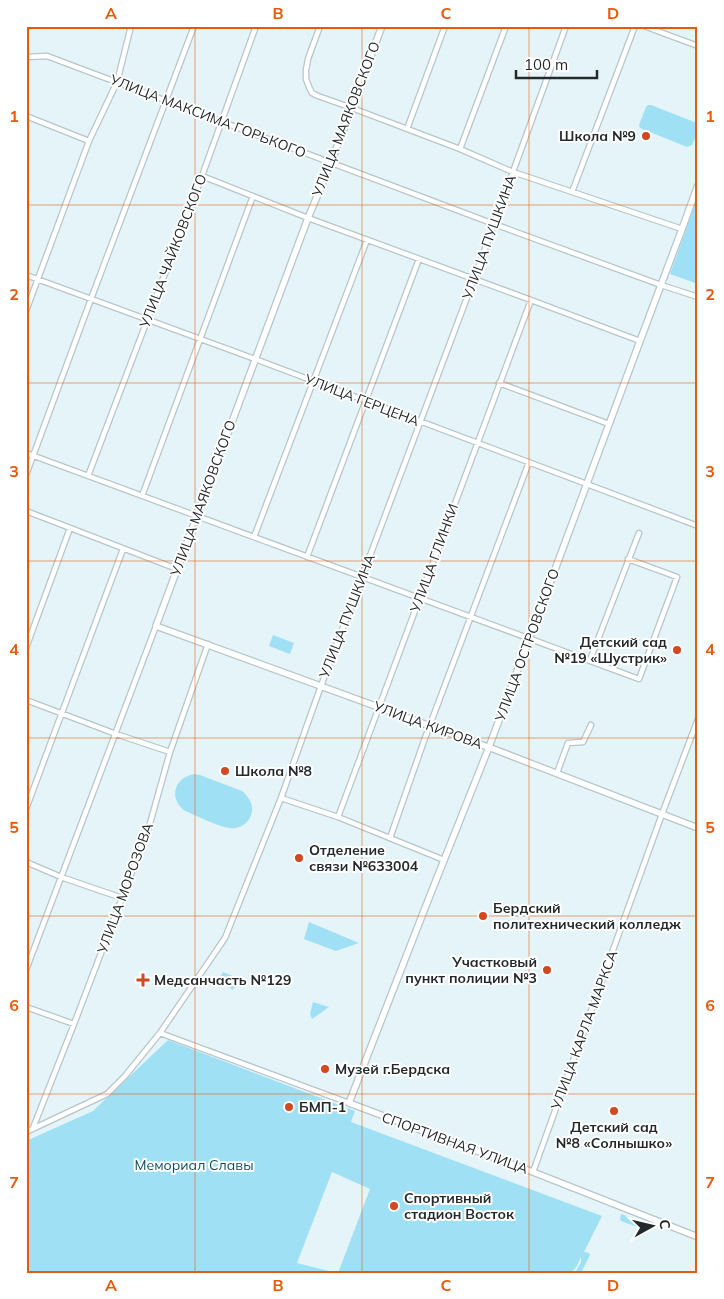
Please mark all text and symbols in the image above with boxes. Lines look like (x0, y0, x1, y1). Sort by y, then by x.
text: A (105, 3, 117, 23)
text: B (272, 3, 284, 23)
text: C (441, 3, 452, 23)
text: D (607, 3, 619, 23)
street label: УЛИЦА МАЯКОВСКОГО (308, 39, 384, 200)
scale bar (516, 48, 598, 80)
text: 100 m (524, 55, 568, 74)
street label: УЛИЦА МАКСИМА ГОРЬКОГО (107, 70, 309, 162)
text: 1 (9, 106, 19, 126)
text: 1 (705, 106, 715, 126)
place label: Школа №9 (559, 127, 636, 145)
marker: Школа №9 (640, 130, 652, 142)
street label: УЛИЦА ЧАЙКОВСКОГО (135, 171, 211, 331)
street label: УЛИЦА ПУШКИНА (458, 172, 520, 303)
text: 2 (9, 284, 19, 304)
text: 2 (705, 284, 715, 304)
street label: УЛИЦА ГЕРЦЕНА (301, 370, 422, 430)
street label: УЛИЦА МАЯКОВСКОГО (166, 417, 240, 580)
text: 3 (9, 461, 19, 481)
text: 3 (705, 461, 715, 481)
street label: УЛИЦА ГЛИНКИ (406, 501, 462, 616)
street label: УЛИЦА ПУШКИНА (315, 551, 379, 682)
street label: УЛИЦА ОСТРОВСКОГО (491, 566, 563, 725)
place label: Детский сад №19 «Шустрик» (554, 633, 667, 667)
text: 4 (9, 639, 19, 659)
text: 4 (705, 639, 715, 659)
marker: Детский сад №19 «Шустрик» (671, 644, 683, 656)
street label: УЛИЦА КИРОВА (370, 697, 486, 753)
place label: Школа №8 (235, 762, 312, 780)
marker: Школа №8 (219, 765, 231, 777)
text: 5 (9, 817, 19, 837)
text: 5 (705, 817, 715, 837)
street label: УЛИЦА МОРОЗОВА (93, 820, 157, 957)
place label: Отделение связи №633004 (309, 841, 419, 875)
marker: Отделение связи №633004 (293, 852, 305, 864)
place label: Бердский политехнический колледж (493, 899, 681, 933)
marker: Бердский политехнический колледж (477, 910, 489, 922)
street label: УЛИЦА КАРЛА МАРКСА (546, 947, 621, 1113)
place label: Участковый пункт полиции №3 (405, 953, 537, 987)
marker: Участковый пункт полиции №3 (541, 964, 553, 976)
place label: Медсанчасть №129 (154, 971, 291, 989)
marker: Медсанчасть №129 (136, 973, 150, 987)
text: 6 (9, 995, 19, 1015)
text: 6 (705, 995, 715, 1015)
place label: Музей г.Бердска (335, 1060, 450, 1078)
marker: Музей г.Бердска (319, 1063, 331, 1075)
place label: БМП-1 (299, 1098, 346, 1116)
marker: БМП-1 (283, 1101, 295, 1113)
marker: Детский сад №8 «Солнышко» (608, 1105, 620, 1117)
street label: СПОРТИВНАЯ УЛИЦА (379, 1108, 531, 1178)
place label: Детский сад №8 «Солнышко» (556, 1118, 672, 1152)
park label: Мемориал Славы (134, 1156, 254, 1174)
text: 7 (9, 1172, 19, 1192)
text: 7 (705, 1172, 715, 1192)
place label: Спортивный стадион Восток (404, 1189, 515, 1223)
marker: Спортивный стадион Восток (388, 1200, 400, 1212)
north arrow (626, 1202, 676, 1252)
text: С (655, 1218, 674, 1230)
text: A (105, 1275, 117, 1295)
text: B (272, 1275, 284, 1295)
text: C (441, 1275, 452, 1295)
text: D (607, 1275, 619, 1295)

